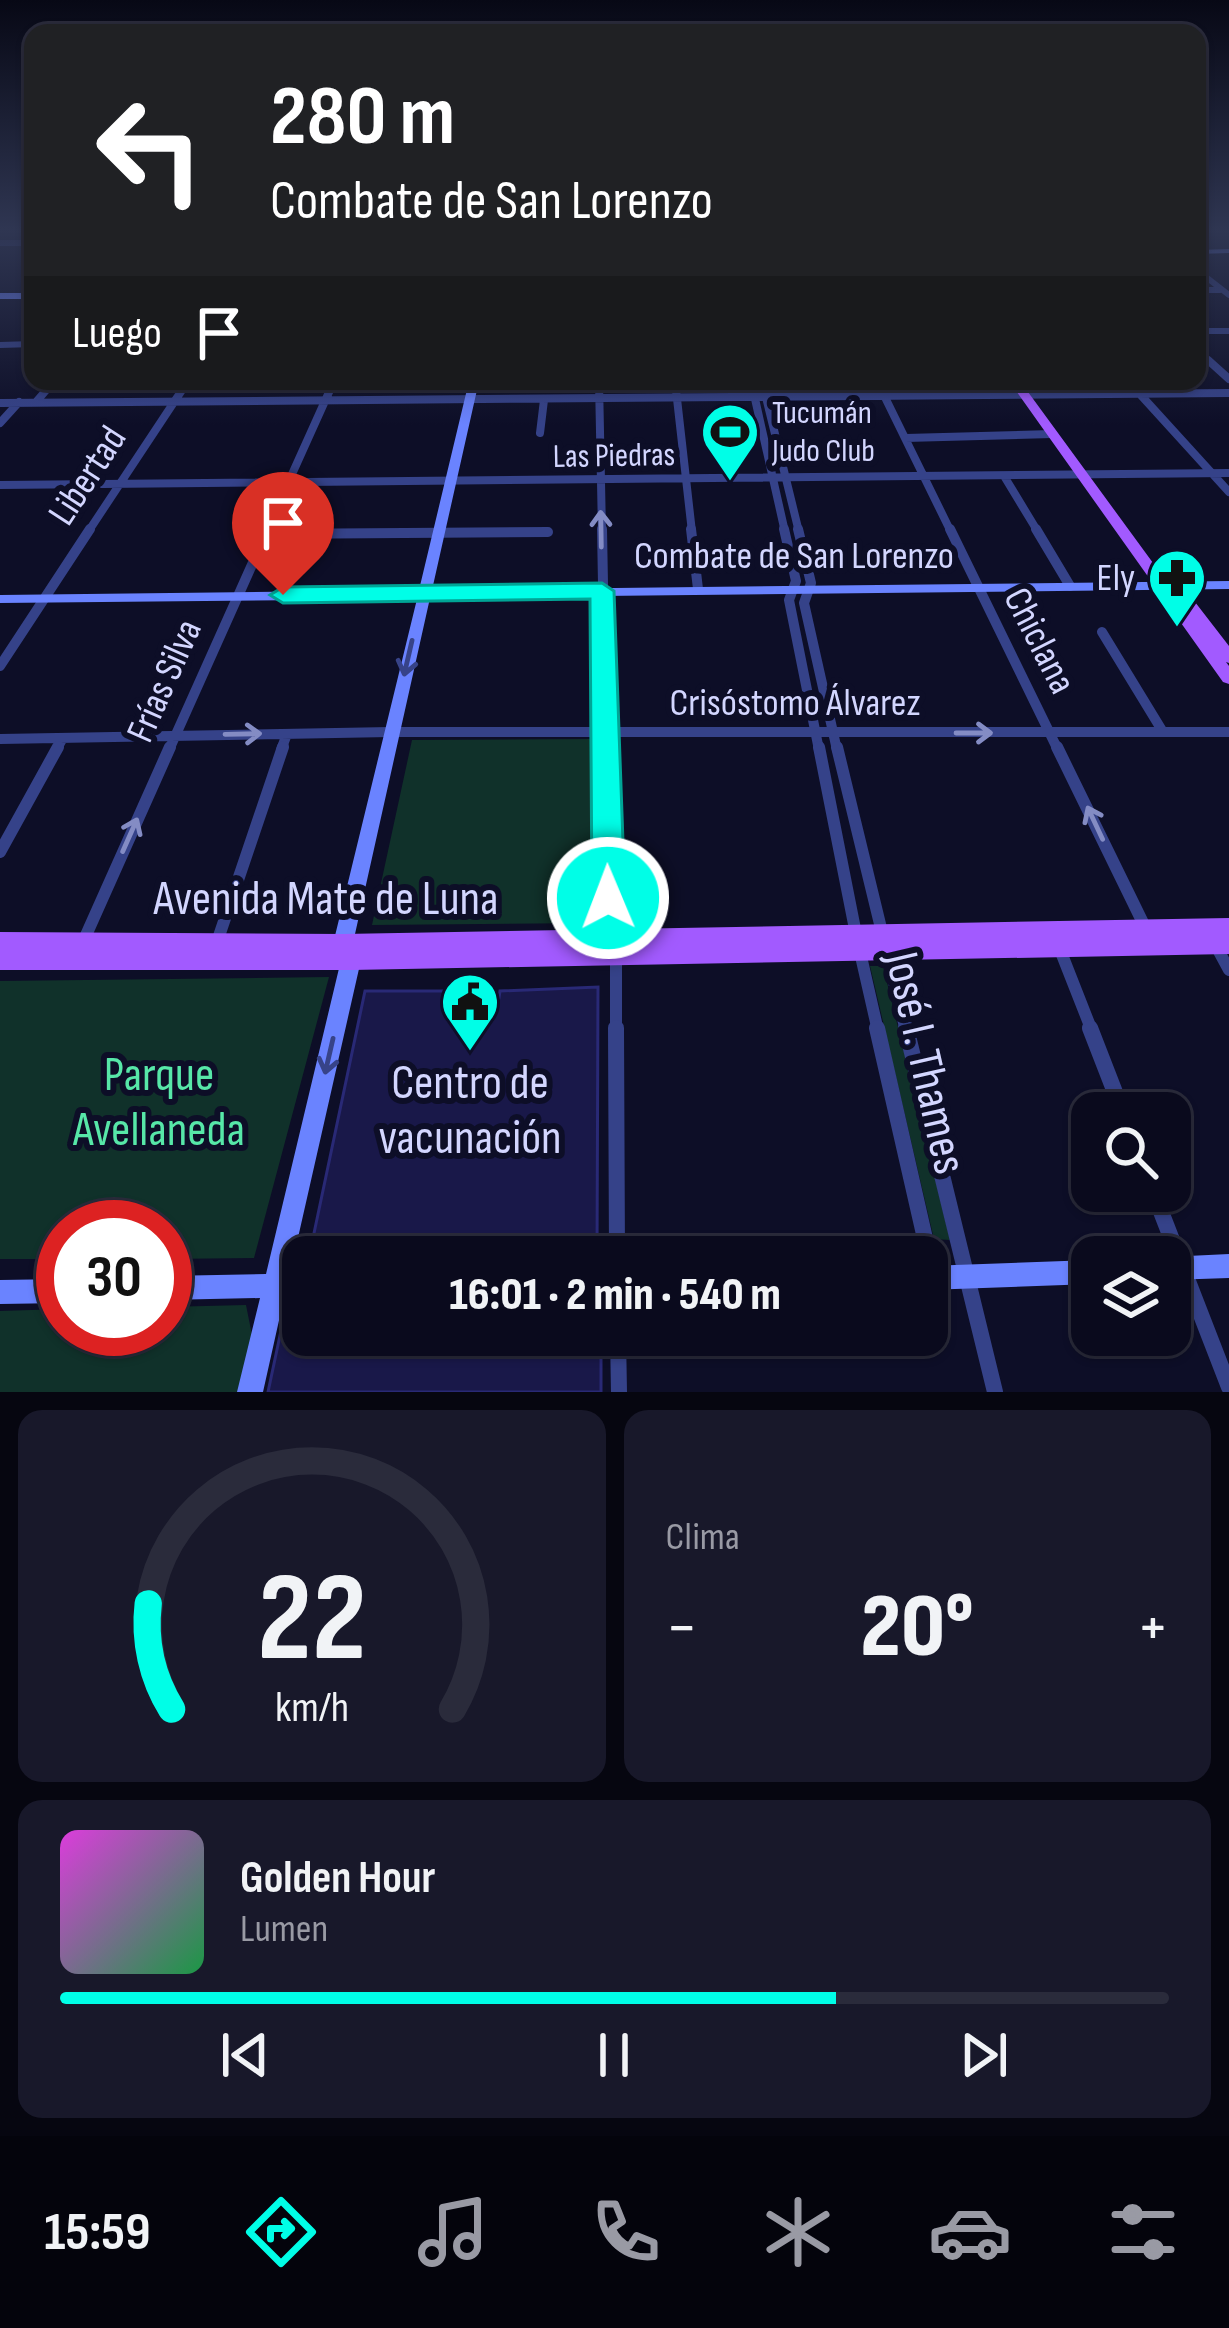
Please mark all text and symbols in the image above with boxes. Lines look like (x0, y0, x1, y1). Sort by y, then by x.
text: 280 m (270, 67, 455, 168)
icon: left (72, 72, 228, 228)
text: Combate de San Lorenzo (270, 169, 713, 234)
icon: arrive (186, 300, 252, 366)
text: Luego (72, 306, 162, 361)
place label: Tucumán Judo Club (771, 393, 875, 471)
sports icon: Tucumán Judo Club (699, 401, 761, 483)
street label: Libertad (39, 418, 137, 534)
street label: Las Piedras (552, 435, 676, 477)
pin (232, 472, 334, 595)
icon: arrive (250, 490, 316, 556)
one-way arrow (590, 510, 613, 549)
street label: Combate de San Lorenzo (634, 533, 954, 580)
pharmacy icon: Ely (1146, 547, 1208, 629)
place label: Ely (1097, 555, 1135, 602)
street label: Chiclana (993, 580, 1085, 702)
street label: Frías Silva (117, 612, 213, 750)
one-way arrow (396, 639, 418, 677)
street label: Crisóstomo Álvarez (670, 680, 920, 727)
one-way arrow (954, 722, 993, 744)
one-way arrow (223, 723, 262, 746)
one-way arrow (1083, 806, 1105, 842)
one-way arrow (120, 817, 142, 853)
position arrow (545, 835, 671, 961)
street label: Avenida Mate de Luna (152, 871, 499, 928)
street label: José I. Thames (872, 946, 978, 1179)
public building icon: Centro de vacunación (439, 971, 501, 1053)
one-way arrow (317, 1037, 339, 1075)
park label: Parque Avellaneda (72, 1047, 245, 1159)
place label: Centro de vacunación (378, 1055, 562, 1167)
map controls (1071, 1092, 1191, 1356)
button: search (1071, 1092, 1191, 1212)
speed limit sign: 30 (36, 1200, 192, 1356)
button: layers (1071, 1236, 1191, 1356)
text: 16:01 · 2 min · 540 m (449, 1268, 781, 1323)
text: Clima (666, 1514, 740, 1561)
text: 22 (257, 1546, 366, 1695)
text: 20° (861, 1574, 974, 1682)
text: − (666, 1589, 698, 1668)
text: + (1137, 1589, 1169, 1668)
text: km/h (275, 1682, 349, 1734)
text: Golden Hour (240, 1851, 435, 1906)
text: Lumen (240, 1906, 328, 1953)
icon: previous (212, 2022, 278, 2088)
icon: pause (581, 2022, 647, 2088)
icon: next (951, 2022, 1017, 2088)
icon: directions (239, 2190, 323, 2274)
icon: music (411, 2190, 495, 2274)
icon: phone (584, 2190, 668, 2274)
icon: climate (756, 2190, 840, 2274)
icon: car (928, 2190, 1012, 2274)
icon: filters (1101, 2190, 1185, 2274)
text: 15:59 (44, 2200, 151, 2265)

